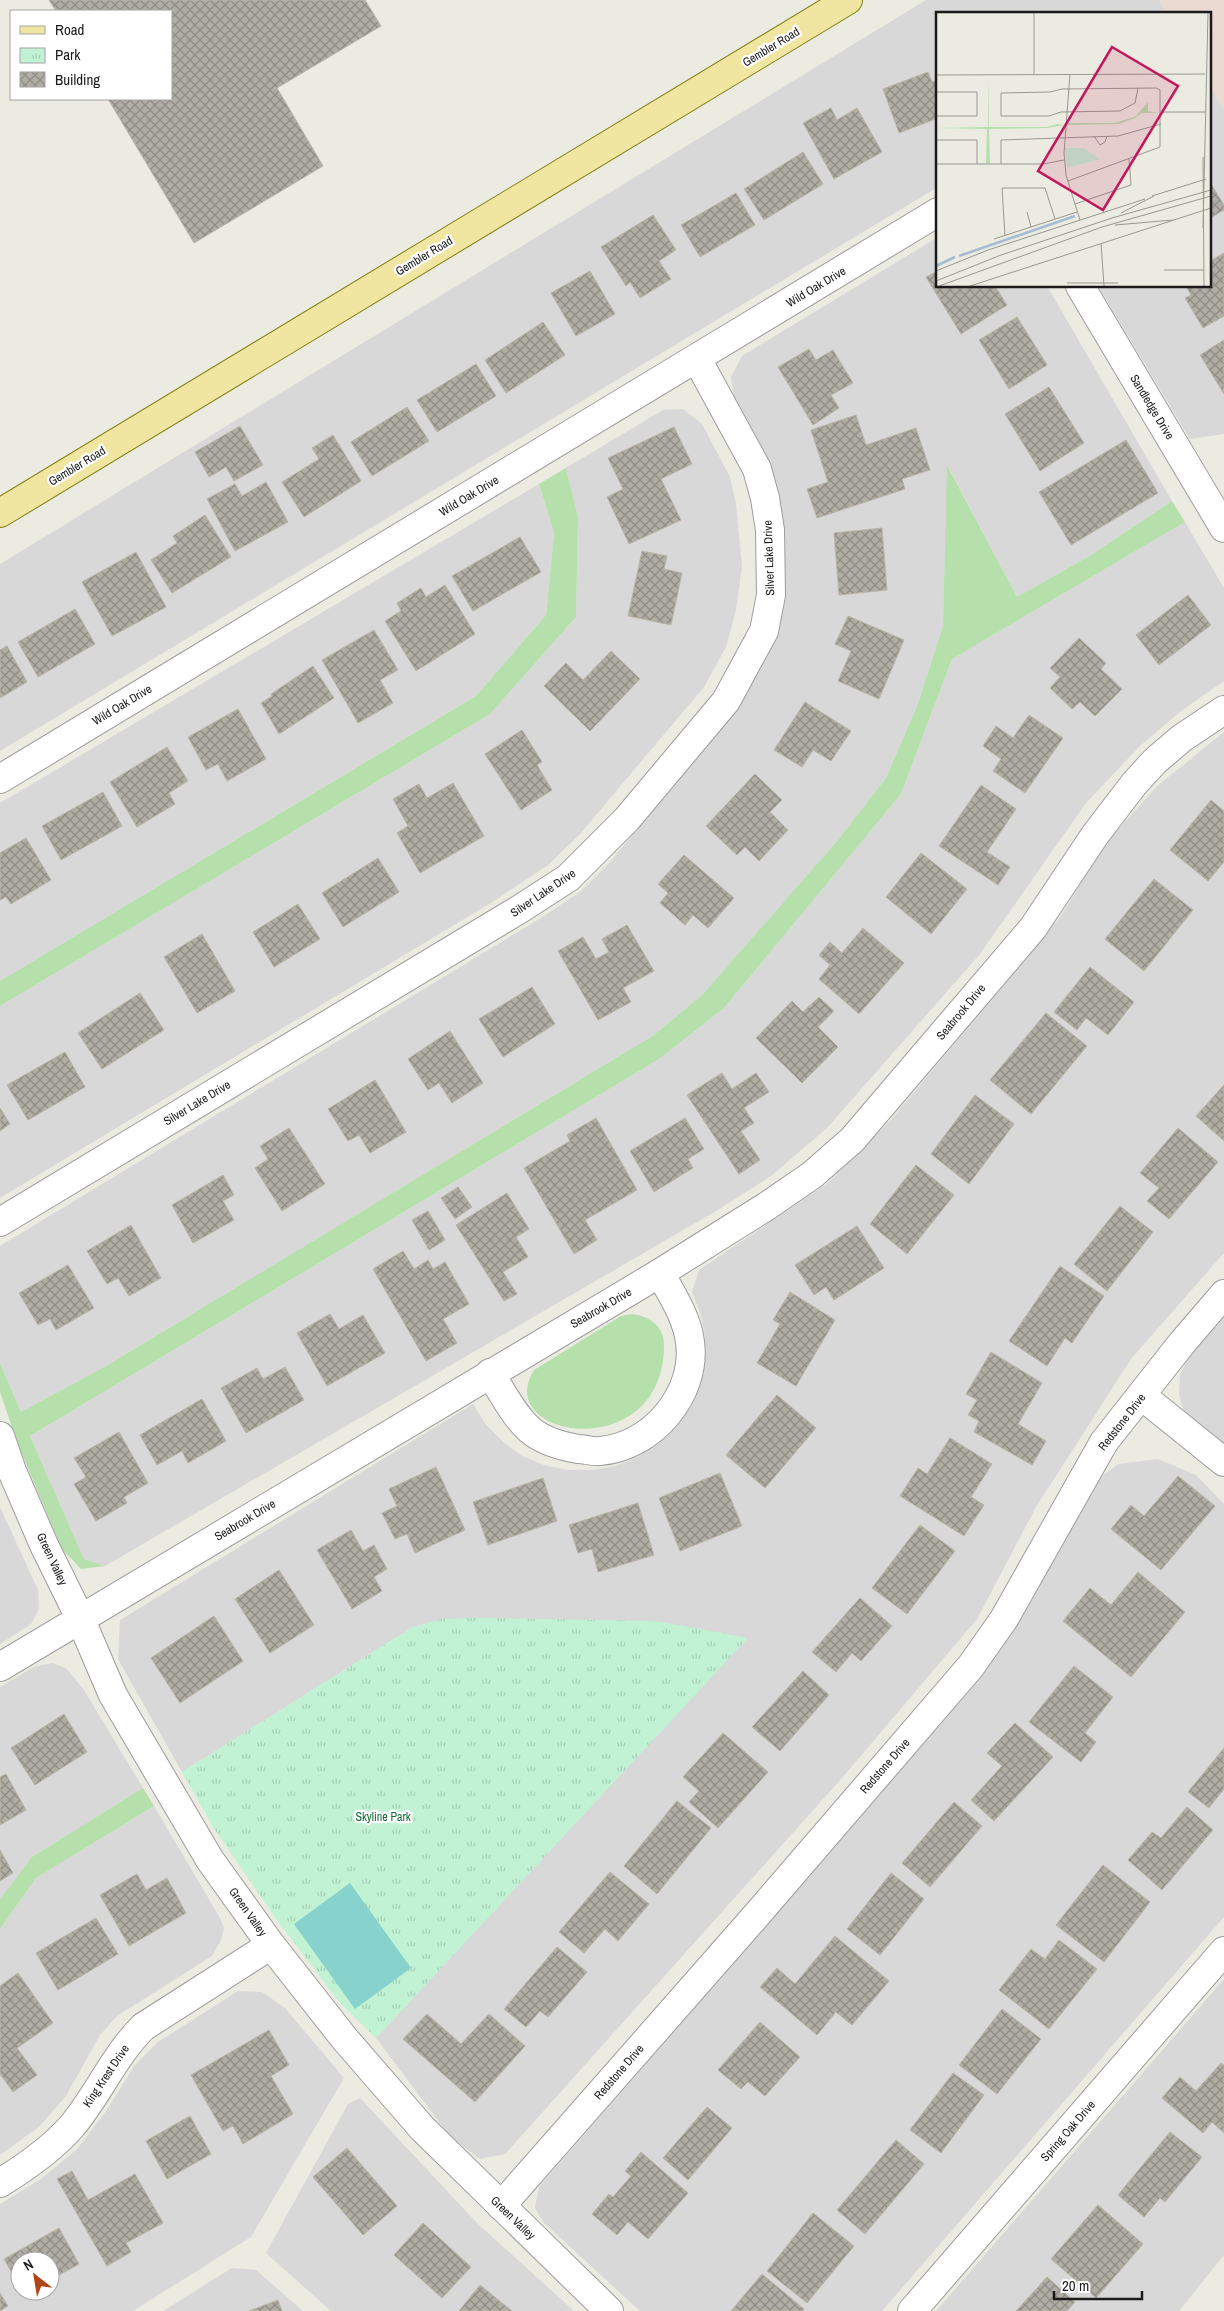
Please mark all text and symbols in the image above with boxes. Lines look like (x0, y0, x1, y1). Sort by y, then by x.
legend (10, 10, 172, 100)
inset map (936, 12, 1212, 288)
text: Road (55, 19, 84, 40)
street label: Gembler Road (739, 24, 803, 70)
text: Park (55, 44, 81, 65)
text: Building (55, 69, 100, 90)
street label: Gembler Road (392, 233, 456, 279)
street label: Wild Oak Drive (783, 263, 849, 311)
street label: Sandledge Drive (1126, 371, 1178, 443)
street label: Gembler Road (45, 443, 109, 489)
street label: Wild Oak Drive (436, 472, 502, 520)
street label: Silver Lake Drive (760, 520, 778, 596)
street label: Wild Oak Drive (89, 681, 155, 729)
street label: Silver Lake Drive (507, 865, 579, 921)
street label: Seabrook Drive (933, 981, 989, 1043)
street label: Silver Lake Drive (161, 1077, 233, 1129)
street label: Seabrook Drive (567, 1284, 635, 1332)
street label: Redstone Drive (1095, 1390, 1149, 1454)
street label: Seabrook Drive (212, 1496, 278, 1544)
street label: Green Valley (33, 1530, 71, 1588)
street label: Redstone Drive (857, 1735, 913, 1797)
park label: Skyline Park (355, 1809, 411, 1825)
street label: Green Valley (225, 1884, 271, 1940)
street label: Redstone Drive (591, 2041, 647, 2103)
street label: King Krest Drive (79, 2042, 133, 2110)
street label: Spring Oak Drive (1037, 2097, 1099, 2165)
street label: Green Valley (487, 2193, 539, 2243)
north arrow (10, 2251, 60, 2301)
text: N (20, 2255, 36, 2275)
scale bar (1054, 2268, 1142, 2300)
text: 20 m (1062, 2275, 1089, 2296)

